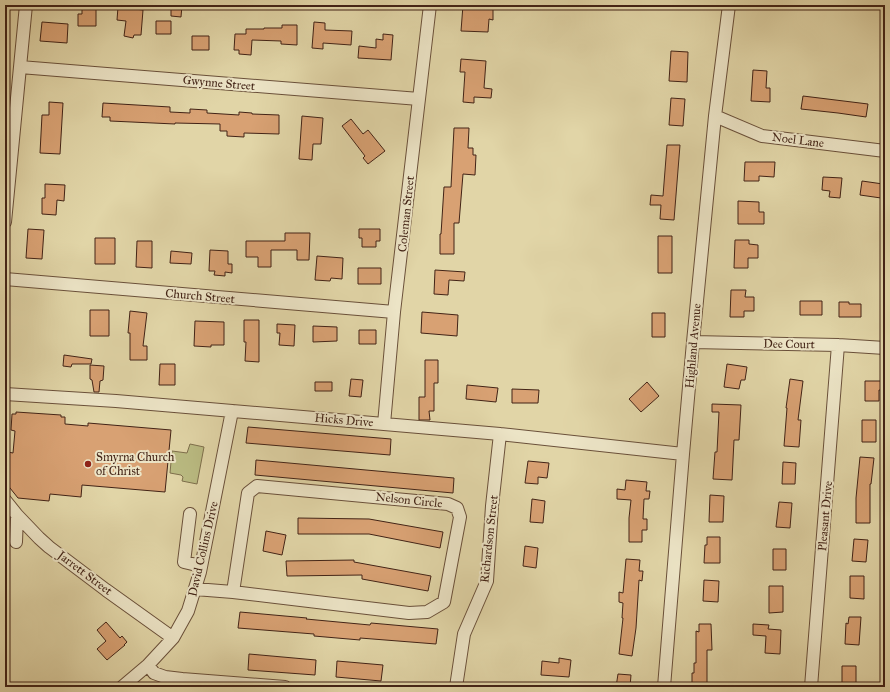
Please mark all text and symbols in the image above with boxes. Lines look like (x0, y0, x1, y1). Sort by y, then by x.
street label: Gwynne Street (182, 73, 257, 93)
street label: Noel Lane (771, 130, 825, 150)
street label: Coleman Street (395, 174, 417, 253)
street label: Church Street (165, 286, 236, 306)
street label: Highland Avenue (682, 303, 705, 389)
street label: Dee Court (763, 337, 816, 351)
street label: Hicks Drive (314, 410, 374, 430)
place label: Smyrna Church of Christ (96, 450, 175, 478)
marker: Smyrna Church of Christ (83, 459, 93, 469)
street label: Pleasant Drive (815, 480, 835, 552)
street label: Nelson Circle (375, 490, 443, 510)
street label: Richardson Street (477, 494, 501, 584)
street label: David Collins Drive (185, 500, 221, 598)
street label: Jarrett Street (53, 547, 116, 599)

